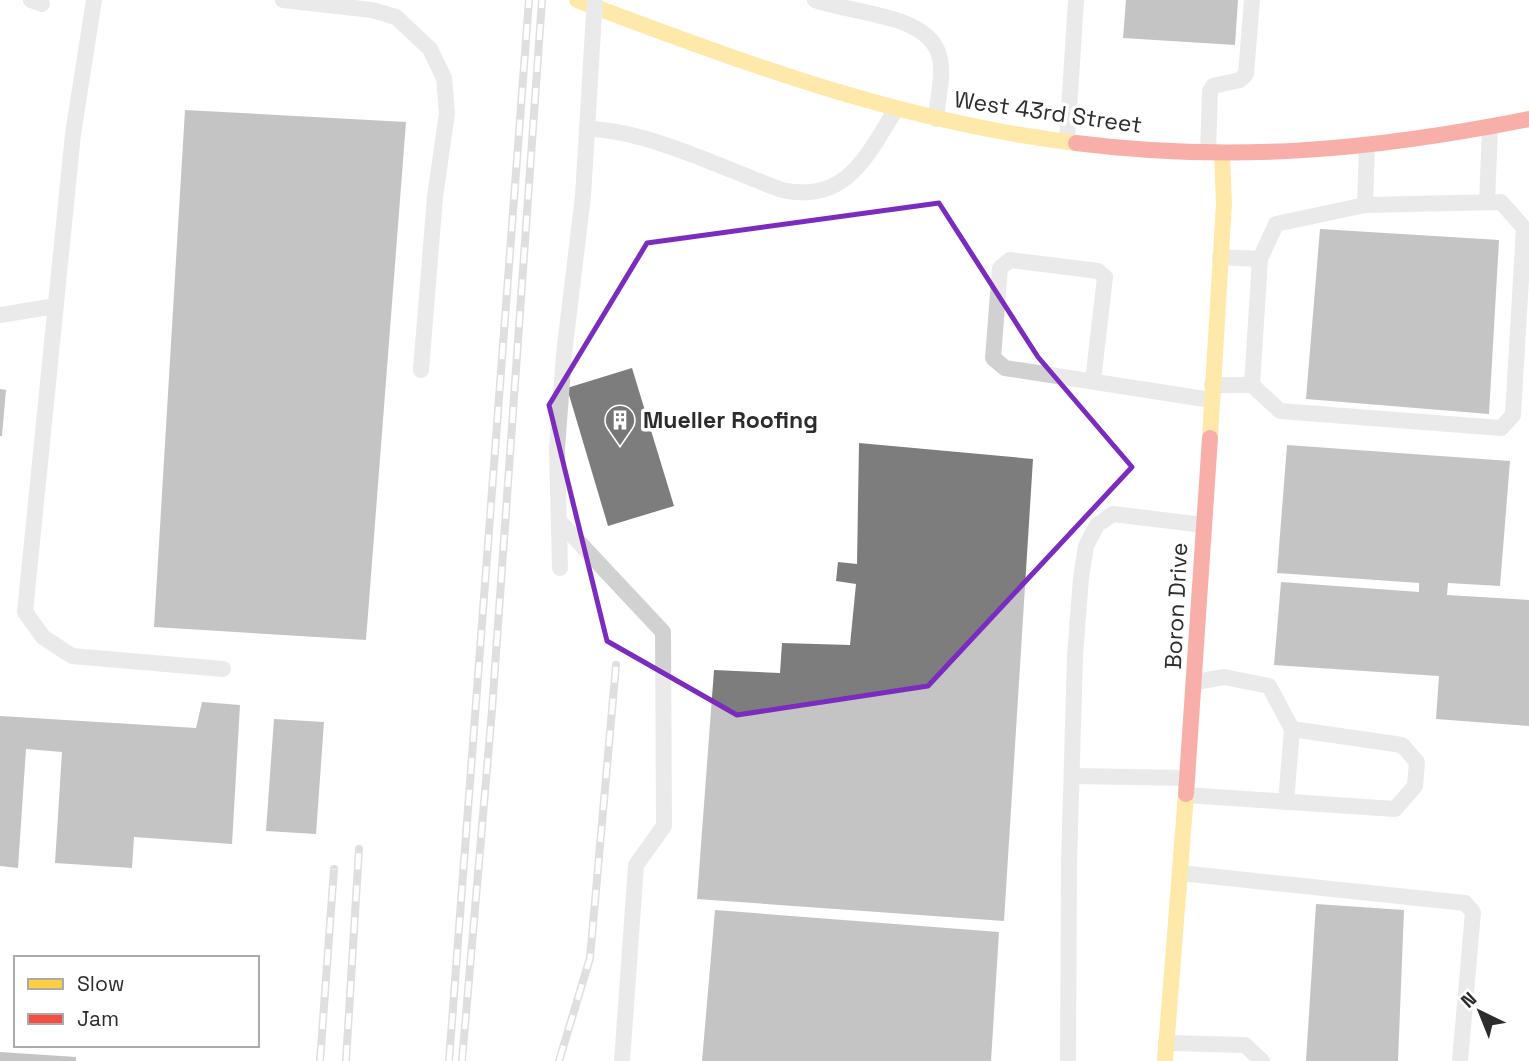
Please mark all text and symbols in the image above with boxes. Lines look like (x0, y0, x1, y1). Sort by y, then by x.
street label: West 43rd Street (952, 84, 1144, 140)
building icon: Mueller Roofing (603, 403, 637, 447)
place label: Mueller Roofing (643, 405, 818, 435)
street label: Boron Drive (1158, 542, 1194, 670)
legend (14, 956, 259, 1047)
text: Slow (77, 970, 125, 997)
north arrow (1445, 977, 1515, 1047)
text: N (1456, 986, 1482, 1013)
text: Jam (77, 1005, 119, 1032)

